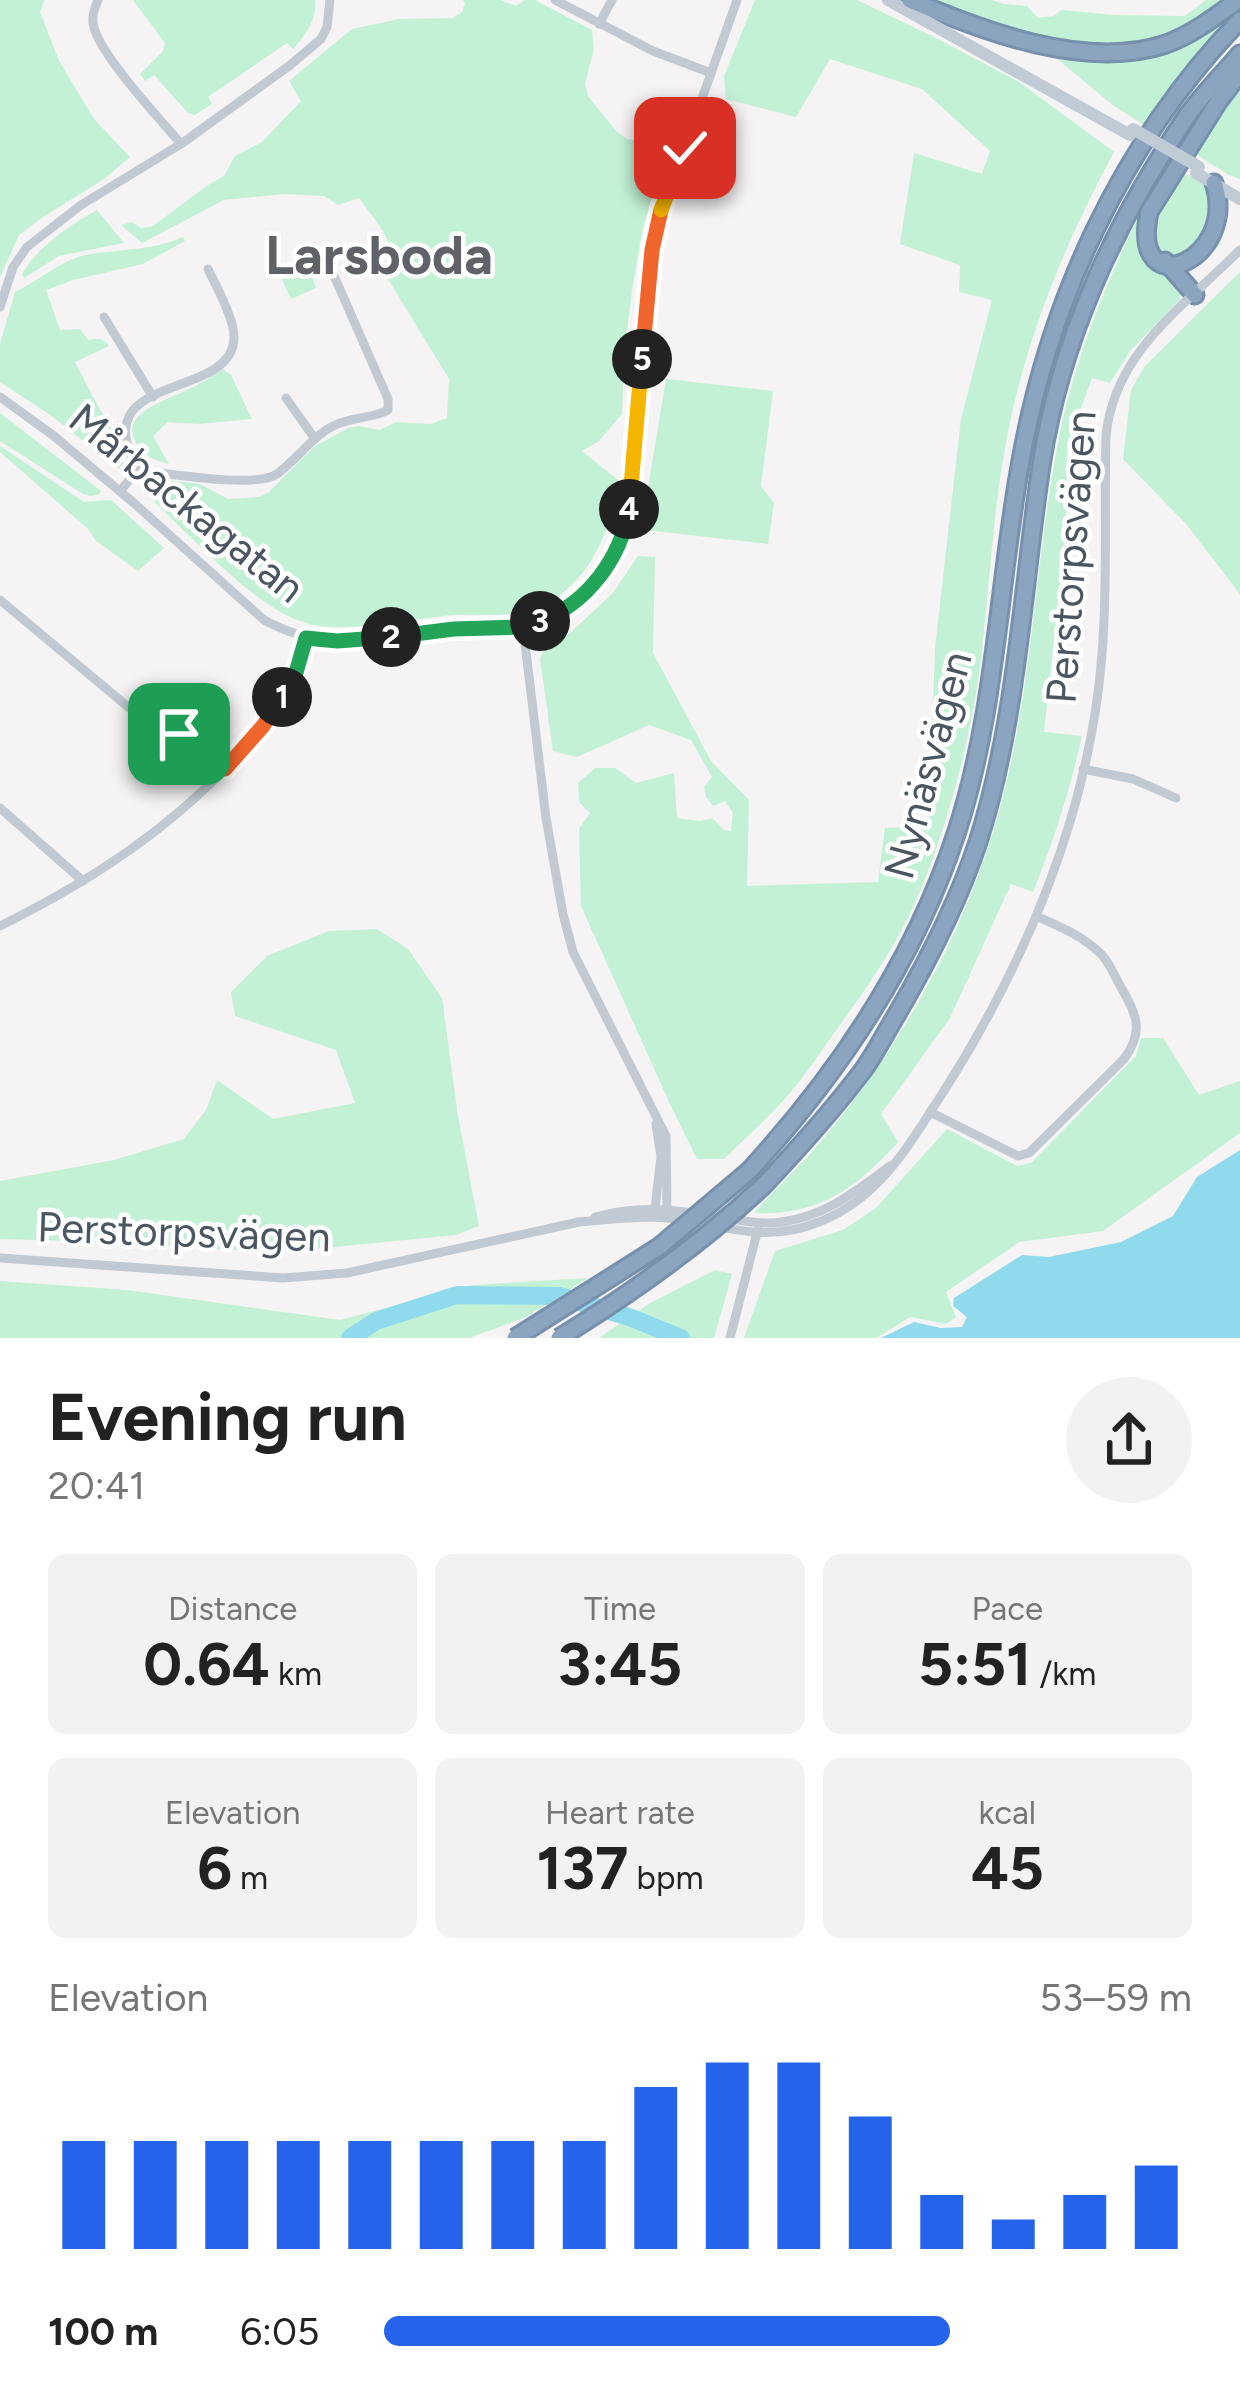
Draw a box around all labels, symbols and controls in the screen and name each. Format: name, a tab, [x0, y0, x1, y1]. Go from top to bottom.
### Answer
pin	[634, 97, 736, 199]
icon: check	[652, 115, 718, 181]
district label: Larsboda	[265, 223, 493, 288]
pin: 5	[612, 329, 672, 389]
text: 5	[632, 339, 652, 378]
street label: Mårbackagatan	[59, 393, 315, 613]
street label: Perstorpsvägen	[1035, 409, 1107, 705]
pin: 4	[599, 479, 659, 539]
text: 4	[619, 489, 639, 528]
pin: 3	[510, 591, 570, 651]
text: 3	[531, 601, 549, 640]
pin: 2	[361, 607, 421, 667]
text: 2	[381, 617, 401, 656]
street label: Nynäsvägen	[873, 646, 983, 884]
pin: 1	[252, 667, 312, 727]
text: 1	[275, 677, 289, 716]
pin	[128, 683, 230, 785]
icon: arrive	[146, 701, 212, 767]
street label: Perstorpsvägen	[36, 1201, 332, 1263]
text: Evening run	[48, 1377, 407, 1457]
button: share	[1066, 1377, 1192, 1503]
text: 20:41	[48, 1462, 145, 1509]
text: Distance	[168, 1589, 297, 1628]
text: Time	[584, 1589, 656, 1628]
text: Pace	[972, 1589, 1043, 1628]
text: 0.64	[143, 1628, 270, 1700]
text: 3:45	[558, 1628, 682, 1700]
text: 5:51	[918, 1628, 1031, 1700]
text: km	[270, 1654, 322, 1693]
text: /km	[1031, 1654, 1096, 1693]
text: Elevation	[165, 1793, 301, 1832]
text: Heart rate	[545, 1793, 695, 1832]
text: kcal	[979, 1793, 1036, 1832]
text: 6	[197, 1832, 232, 1904]
text: 137	[536, 1832, 628, 1904]
text: 45	[971, 1832, 1044, 1904]
text: m	[232, 1858, 268, 1897]
text: bpm	[628, 1858, 704, 1897]
text: Elevation	[48, 1974, 208, 2021]
text: 53–59 m	[1040, 1974, 1192, 2021]
text: 100 m	[48, 2308, 158, 2355]
text: 6:05	[240, 2308, 319, 2355]

